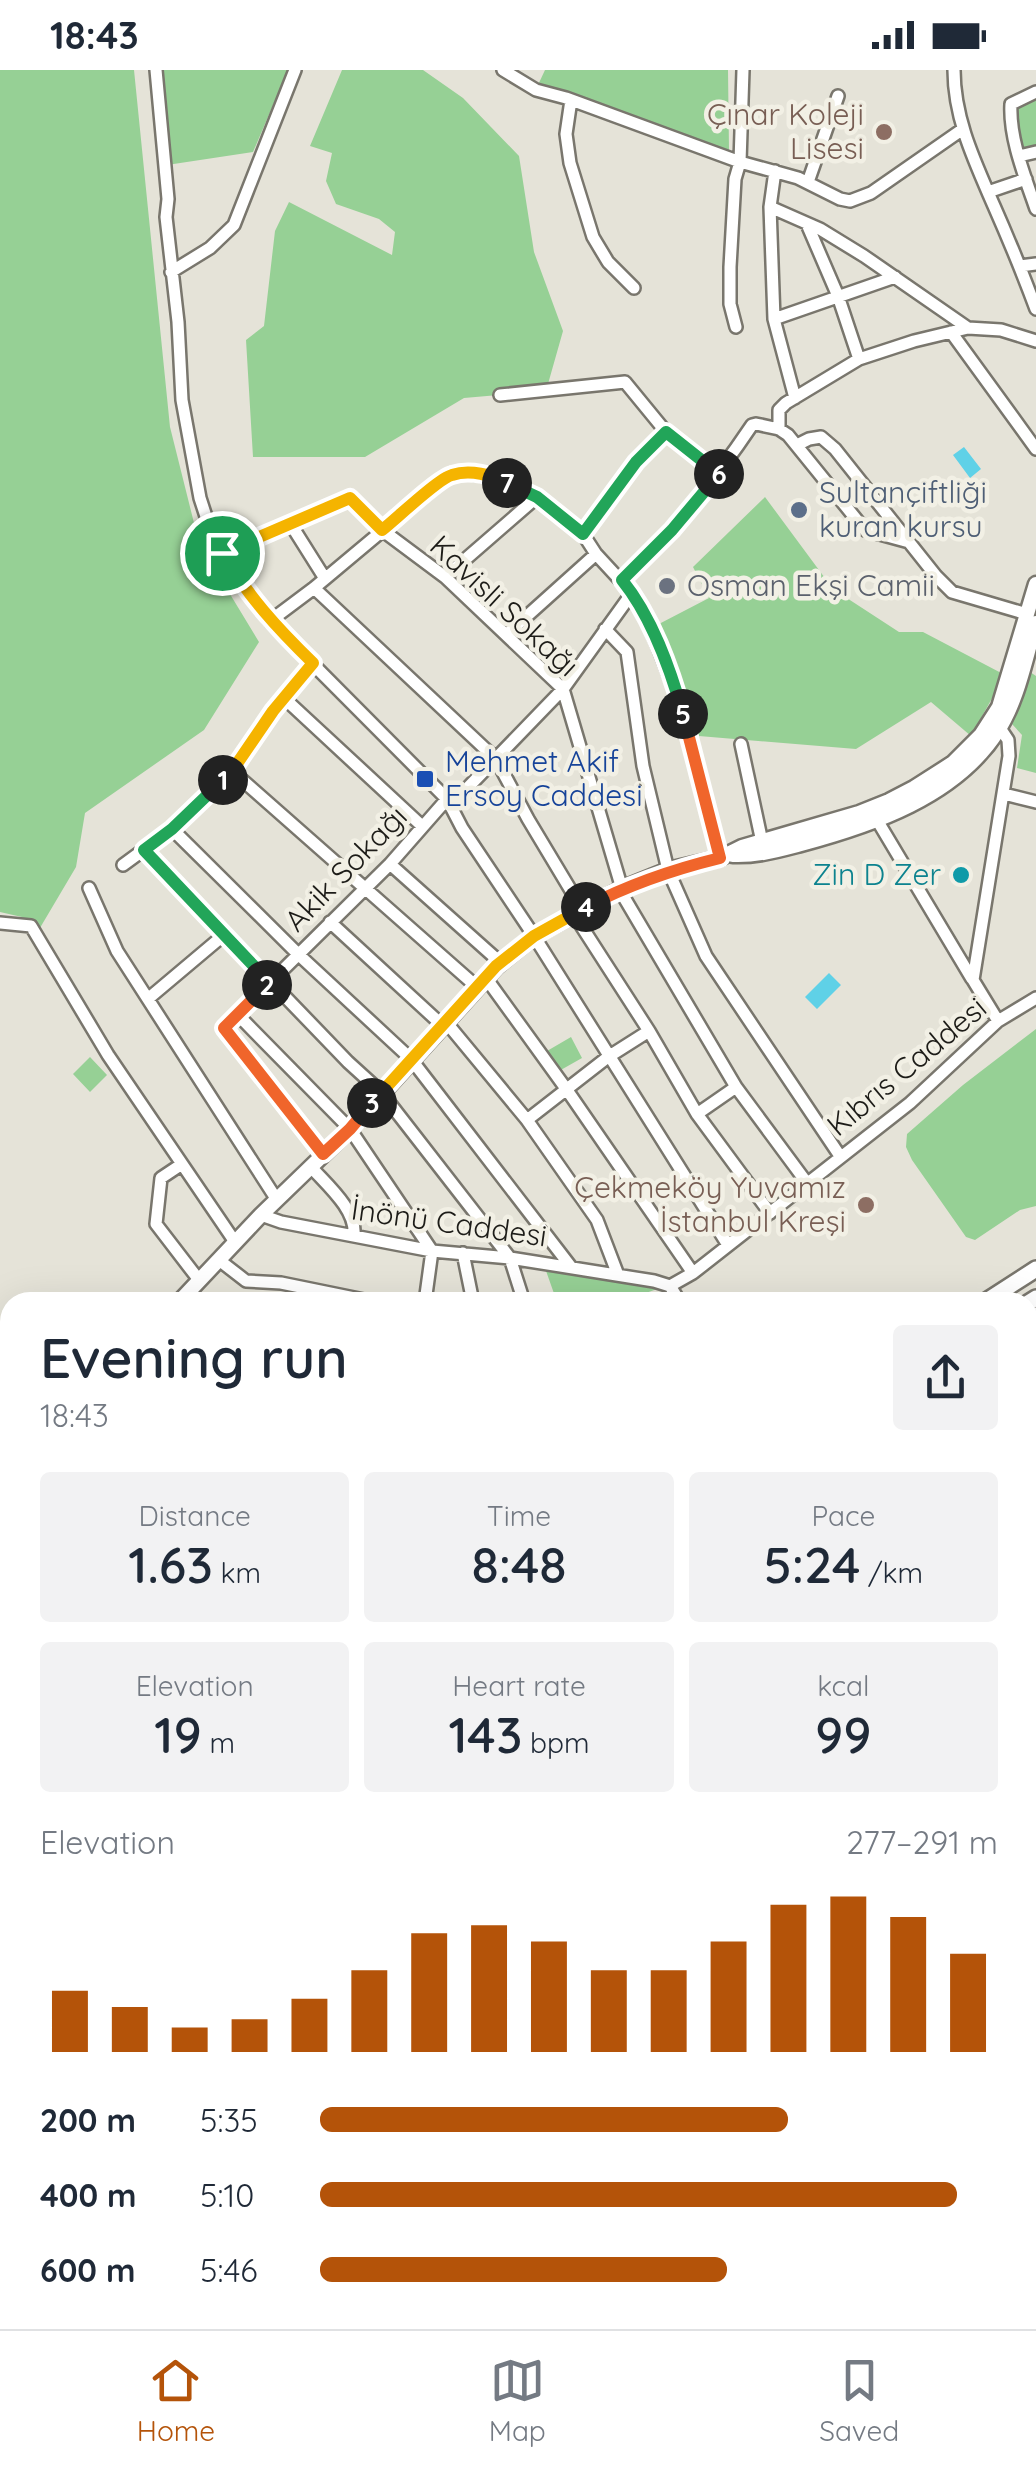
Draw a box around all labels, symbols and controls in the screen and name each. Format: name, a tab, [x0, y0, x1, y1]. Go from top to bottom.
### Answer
text: 18:43	[50, 11, 139, 59]
place label: Çınar Koleji Lisesi	[707, 95, 864, 167]
marker: Çınar Koleji Lisesi	[873, 121, 895, 143]
pin: 6	[694, 449, 744, 499]
text: 6	[711, 456, 727, 491]
pin: 7	[482, 458, 532, 508]
text: 7	[499, 465, 515, 500]
place label: Sultançiftliği kuran kursu	[819, 473, 987, 545]
marker: Sultançiftliği kuran kursu	[788, 499, 810, 521]
pin	[180, 511, 265, 596]
icon: arrive	[195, 526, 250, 581]
street label: Kavisli Sokağı	[422, 527, 587, 684]
place label: Osman Ekşi Camii	[687, 566, 935, 604]
marker: Osman Ekşi Camii	[656, 575, 678, 597]
pin: 5	[658, 689, 708, 739]
text: 5	[675, 696, 691, 731]
place label: Mehmet Akif Ersoy Caddesi	[445, 742, 643, 814]
pin: 1	[198, 755, 248, 805]
text: 1	[218, 762, 228, 797]
marker: Mehmet Akif Ersoy Caddesi	[414, 768, 436, 790]
street label: Akik Sokağı	[276, 797, 415, 939]
place label: Zin D Zer	[812, 855, 941, 893]
marker: Zin D Zer	[950, 864, 972, 886]
pin: 4	[561, 882, 611, 932]
text: 4	[578, 889, 594, 924]
pin: 2	[242, 960, 292, 1010]
text: 2	[259, 967, 275, 1002]
street label: Kıbrıs Caddesi	[819, 988, 994, 1144]
pin: 3	[347, 1078, 397, 1128]
text: 3	[364, 1085, 380, 1120]
place label: Çekmeköy Yuvamız İstanbul Kreşi	[574, 1168, 846, 1240]
street label: İnönü Caddesi	[349, 1189, 549, 1255]
marker: Çekmeköy Yuvamız İstanbul Kreşi	[855, 1194, 877, 1216]
text: Evening run	[40, 1323, 348, 1392]
button: share	[893, 1325, 998, 1430]
text: 18:43	[40, 1395, 109, 1435]
text: Distance	[139, 1498, 251, 1533]
text: Time	[487, 1498, 551, 1533]
text: Pace	[811, 1498, 875, 1533]
text: 1.63	[128, 1533, 213, 1596]
text: 8:48	[471, 1533, 567, 1596]
text: 5:24	[764, 1533, 860, 1596]
text: km	[213, 1555, 261, 1590]
text: /km	[860, 1555, 923, 1590]
text: Elevation	[136, 1668, 254, 1703]
text: Heart rate	[452, 1668, 586, 1703]
text: kcal	[817, 1668, 869, 1703]
text: 19	[154, 1703, 202, 1766]
text: 143	[448, 1703, 522, 1766]
text: 99	[815, 1703, 872, 1766]
text: m	[202, 1725, 235, 1760]
text: bpm	[522, 1725, 590, 1760]
text: Elevation	[40, 1822, 175, 1862]
text: 277–291 m	[846, 1822, 998, 1862]
text: 200 m	[40, 2100, 136, 2140]
text: 5:35	[200, 2100, 258, 2140]
text: 400 m	[40, 2175, 137, 2215]
text: 5:10	[200, 2175, 254, 2215]
text: 600 m	[40, 2250, 135, 2290]
text: 5:46	[200, 2250, 258, 2290]
tab: Home	[137, 2353, 215, 2448]
tab: Map	[489, 2353, 546, 2448]
tab: Saved	[819, 2353, 899, 2448]

